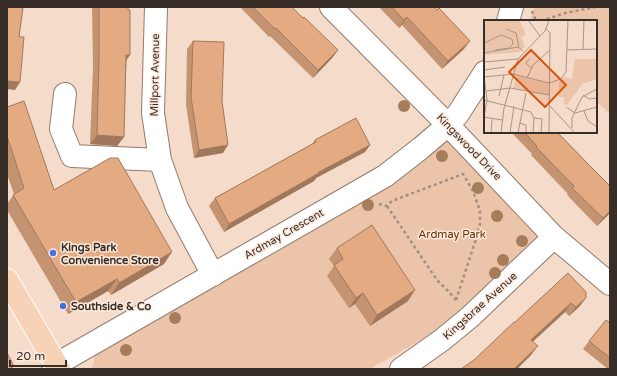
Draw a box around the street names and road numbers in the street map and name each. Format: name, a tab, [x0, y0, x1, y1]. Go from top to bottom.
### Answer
street label: Millport Avenue	[148, 33, 162, 117]
street label: Kingswood Drive	[434, 111, 504, 183]
street label: Ardmay Crescent	[242, 206, 326, 262]
street label: Kingsbrae Avenue	[440, 269, 520, 343]

